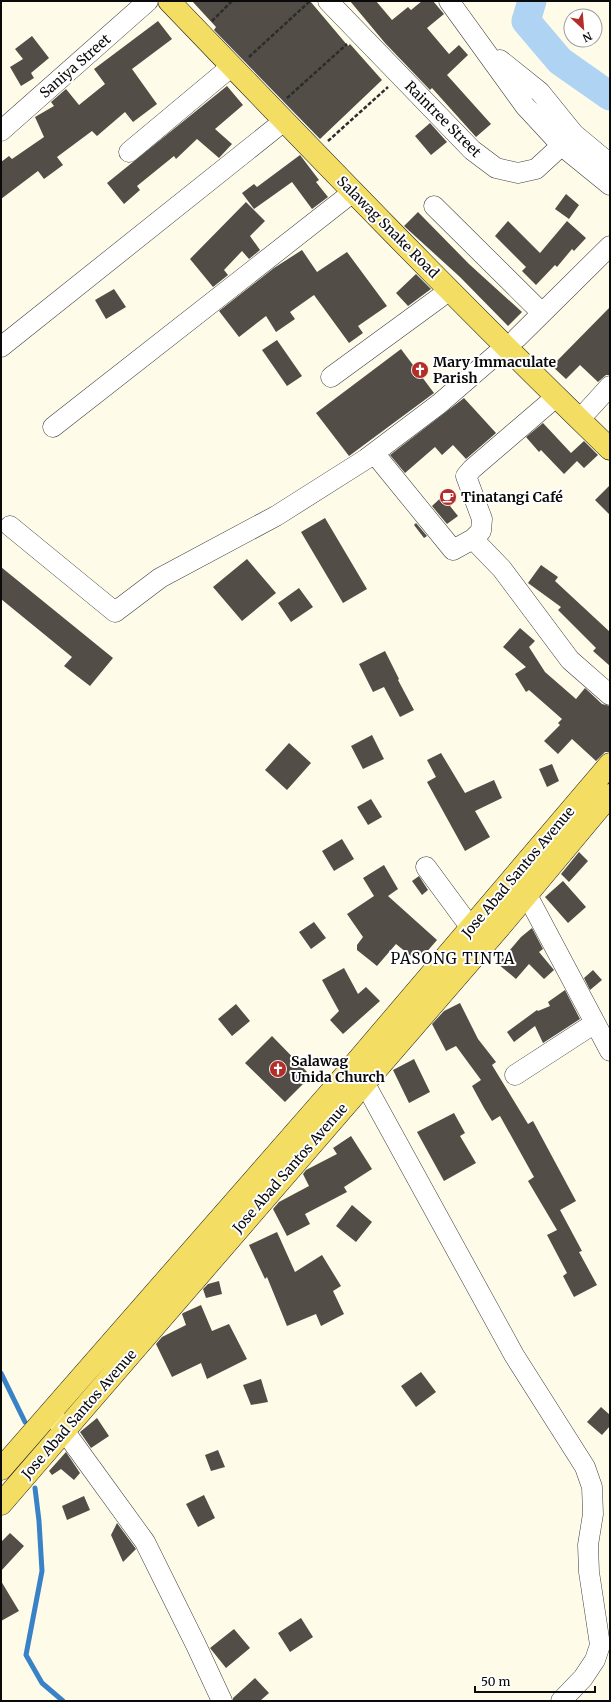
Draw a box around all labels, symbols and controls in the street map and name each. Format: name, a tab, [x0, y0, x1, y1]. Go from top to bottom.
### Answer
north arrow	[563, 8, 603, 48]
text: N	[580, 29, 594, 45]
street label: Saniya Street	[36, 30, 115, 102]
street label: Raintree Street	[401, 77, 485, 161]
street label: Salawag Snake Road	[333, 172, 443, 282]
place label: Mary Immaculate Parish	[433, 353, 556, 387]
church icon: Mary Immaculate Parish	[410, 360, 430, 380]
cafe icon: Tinatangi Café	[438, 487, 458, 507]
place label: Tinatangi Café	[461, 488, 563, 506]
street label: Jose Abad Santos Avenue	[457, 803, 578, 942]
district label: PASONG TINTA	[391, 949, 515, 968]
place label: Salawag Unida Church	[291, 1052, 386, 1086]
church icon: Salawag Unida Church	[268, 1059, 288, 1079]
street label: Jose Abad Santos Avenue	[228, 1099, 351, 1237]
street label: Jose Abad Santos Avenue	[17, 1345, 140, 1483]
scale bar	[475, 1668, 595, 1694]
text: 50 m	[481, 1674, 510, 1689]

